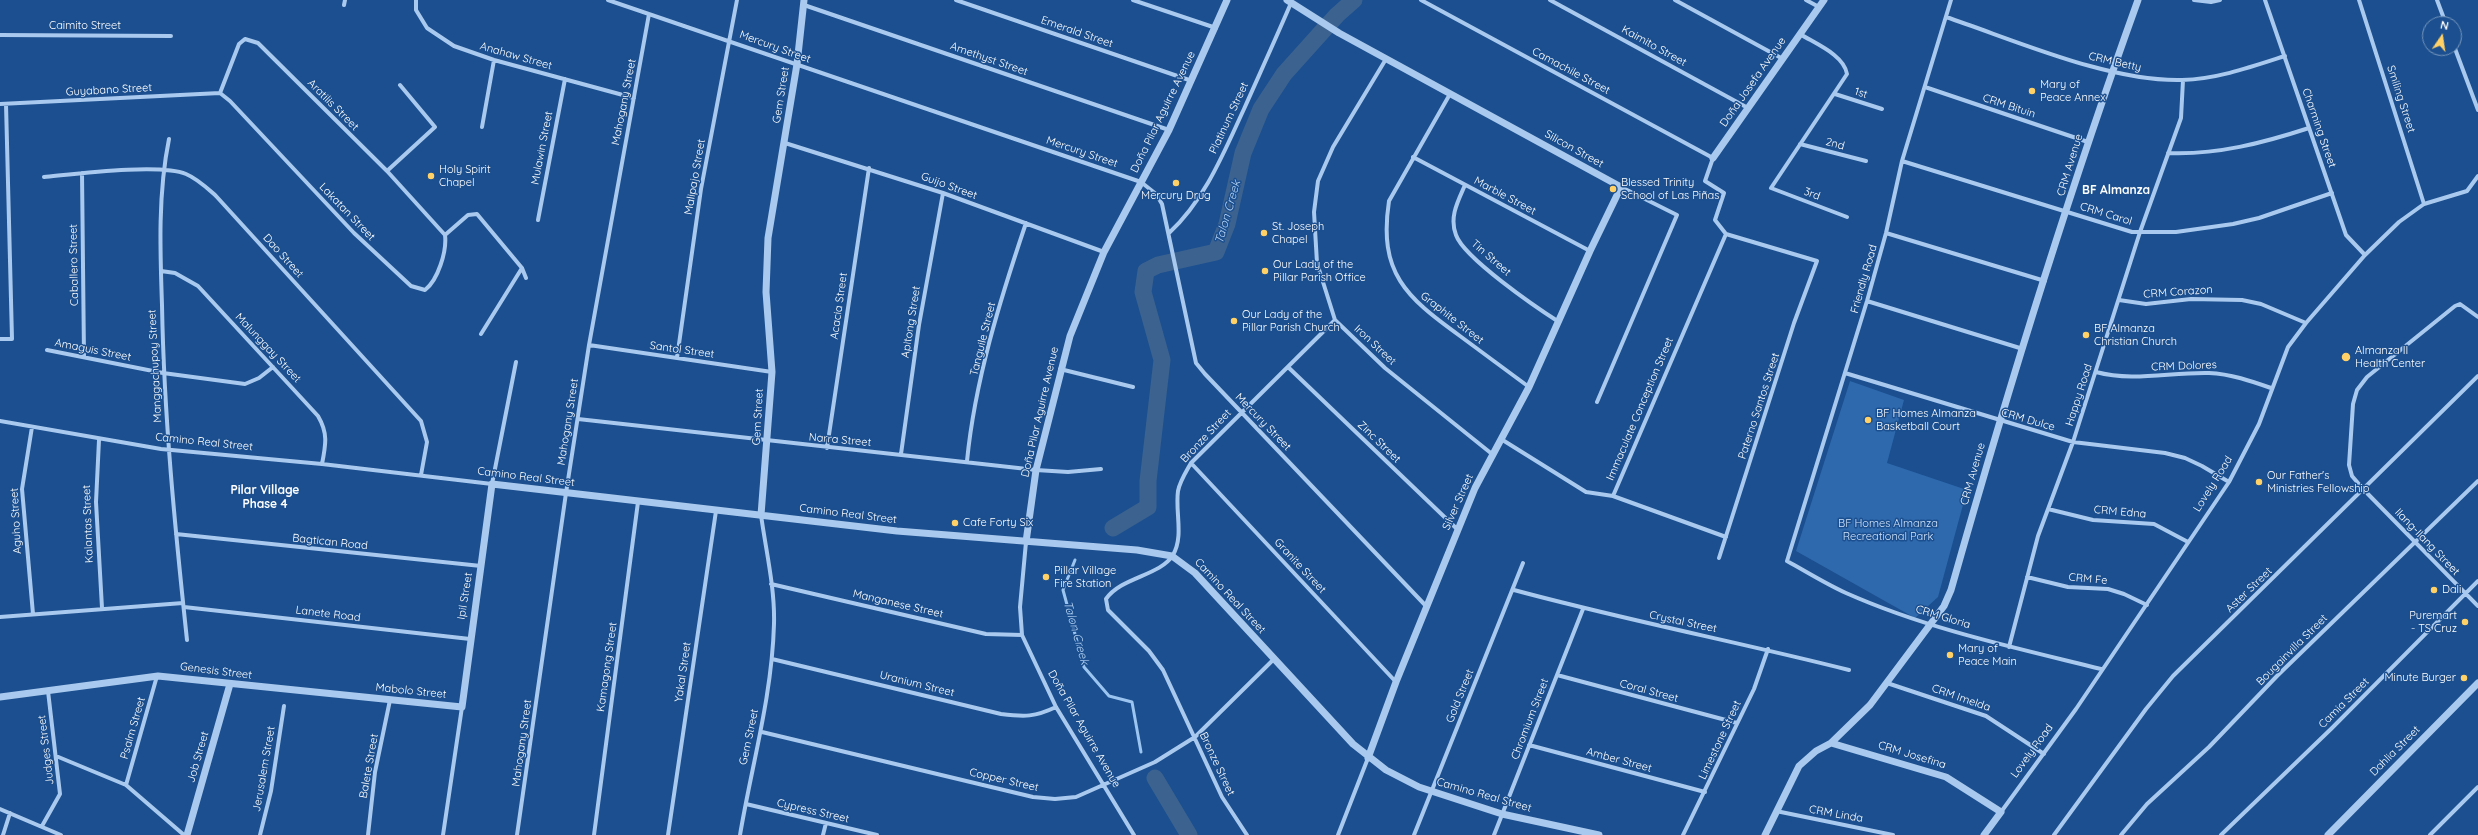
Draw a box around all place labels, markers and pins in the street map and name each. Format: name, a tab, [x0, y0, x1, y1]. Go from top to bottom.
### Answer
place label: Mary of Peace Annex	[2040, 78, 2106, 104]
marker: Mary of Peace Annex	[2027, 86, 2037, 96]
place label: Holy Spirit Chapel	[439, 163, 491, 189]
marker: Holy Spirit Chapel	[426, 171, 436, 181]
place label: Blessed Trinity School of Las Piñas	[1621, 176, 1719, 202]
marker: Mercury Drug	[1171, 178, 1181, 188]
marker: Blessed Trinity School of Las Piñas	[1608, 184, 1618, 194]
place label: Mercury Drug	[1141, 189, 1211, 203]
place label: St. Joseph Chapel	[1272, 220, 1324, 246]
marker: St. Joseph Chapel	[1259, 228, 1269, 238]
place label: Our Lady of the Pillar Parish Office	[1273, 258, 1366, 284]
marker: Our Lady of the Pillar Parish Office	[1260, 266, 1270, 276]
place label: Our Lady of the Pillar Parish Church	[1242, 308, 1340, 334]
marker: Our Lady of the Pillar Parish Church	[1229, 316, 1239, 326]
place label: BF Almanza Christian Church	[2094, 322, 2177, 348]
marker: BF Almanza Christian Church	[2081, 330, 2091, 340]
place label: Almanza II Health Center	[2355, 344, 2425, 370]
marker: Almanza II Health Center	[2340, 351, 2352, 363]
place label: BF Homes Almanza Basketball Court	[1876, 407, 1976, 433]
marker: BF Homes Almanza Basketball Court	[1863, 415, 1873, 425]
place label: Our Father's Ministries Fellowship	[2267, 469, 2370, 495]
marker: Our Father's Ministries Fellowship	[2254, 477, 2264, 487]
place label: Cafe Forty Six	[963, 516, 1033, 530]
marker: Cafe Forty Six	[950, 518, 960, 528]
place label: Pillar Village Fire Station	[1054, 564, 1116, 590]
marker: Pillar Village Fire Station	[1041, 572, 1051, 582]
place label: Dali	[2442, 583, 2461, 597]
marker: Dali	[2429, 585, 2439, 595]
place label: Puremart - TS Cruz	[2409, 609, 2457, 635]
marker: Puremart - TS Cruz	[2460, 617, 2470, 627]
place label: Mary of Peace Main	[1958, 642, 2017, 668]
marker: Mary of Peace Main	[1945, 650, 1955, 660]
place label: Minute Burger	[2384, 671, 2456, 685]
marker: Minute Burger	[2459, 673, 2469, 683]

